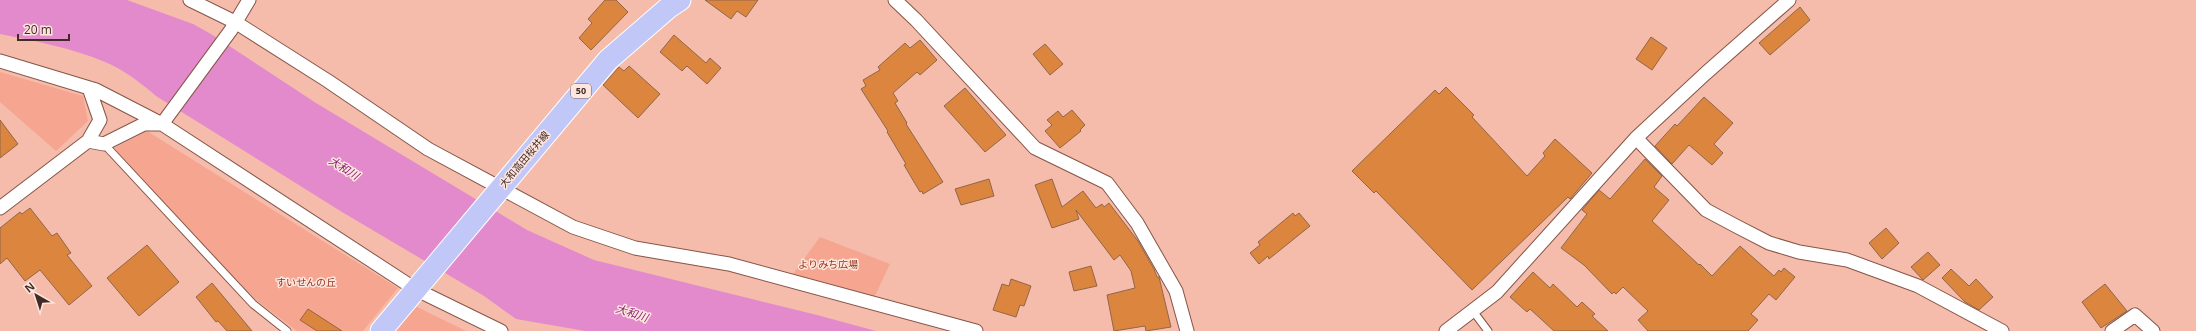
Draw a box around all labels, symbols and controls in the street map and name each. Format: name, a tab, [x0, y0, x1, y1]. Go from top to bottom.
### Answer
scale bar	[18, 16, 69, 42]
text: 20 m	[24, 21, 52, 38]
road number: 50	[571, 84, 591, 98]
street label: 大和高田桜井線	[496, 128, 552, 190]
water label: 大和川	[326, 152, 363, 183]
park label: よりみち広場	[798, 257, 858, 271]
north arrow	[16, 275, 56, 315]
park label: すいせんの丘	[276, 275, 336, 289]
text: N	[21, 278, 38, 295]
water label: 大和川	[614, 300, 651, 325]

